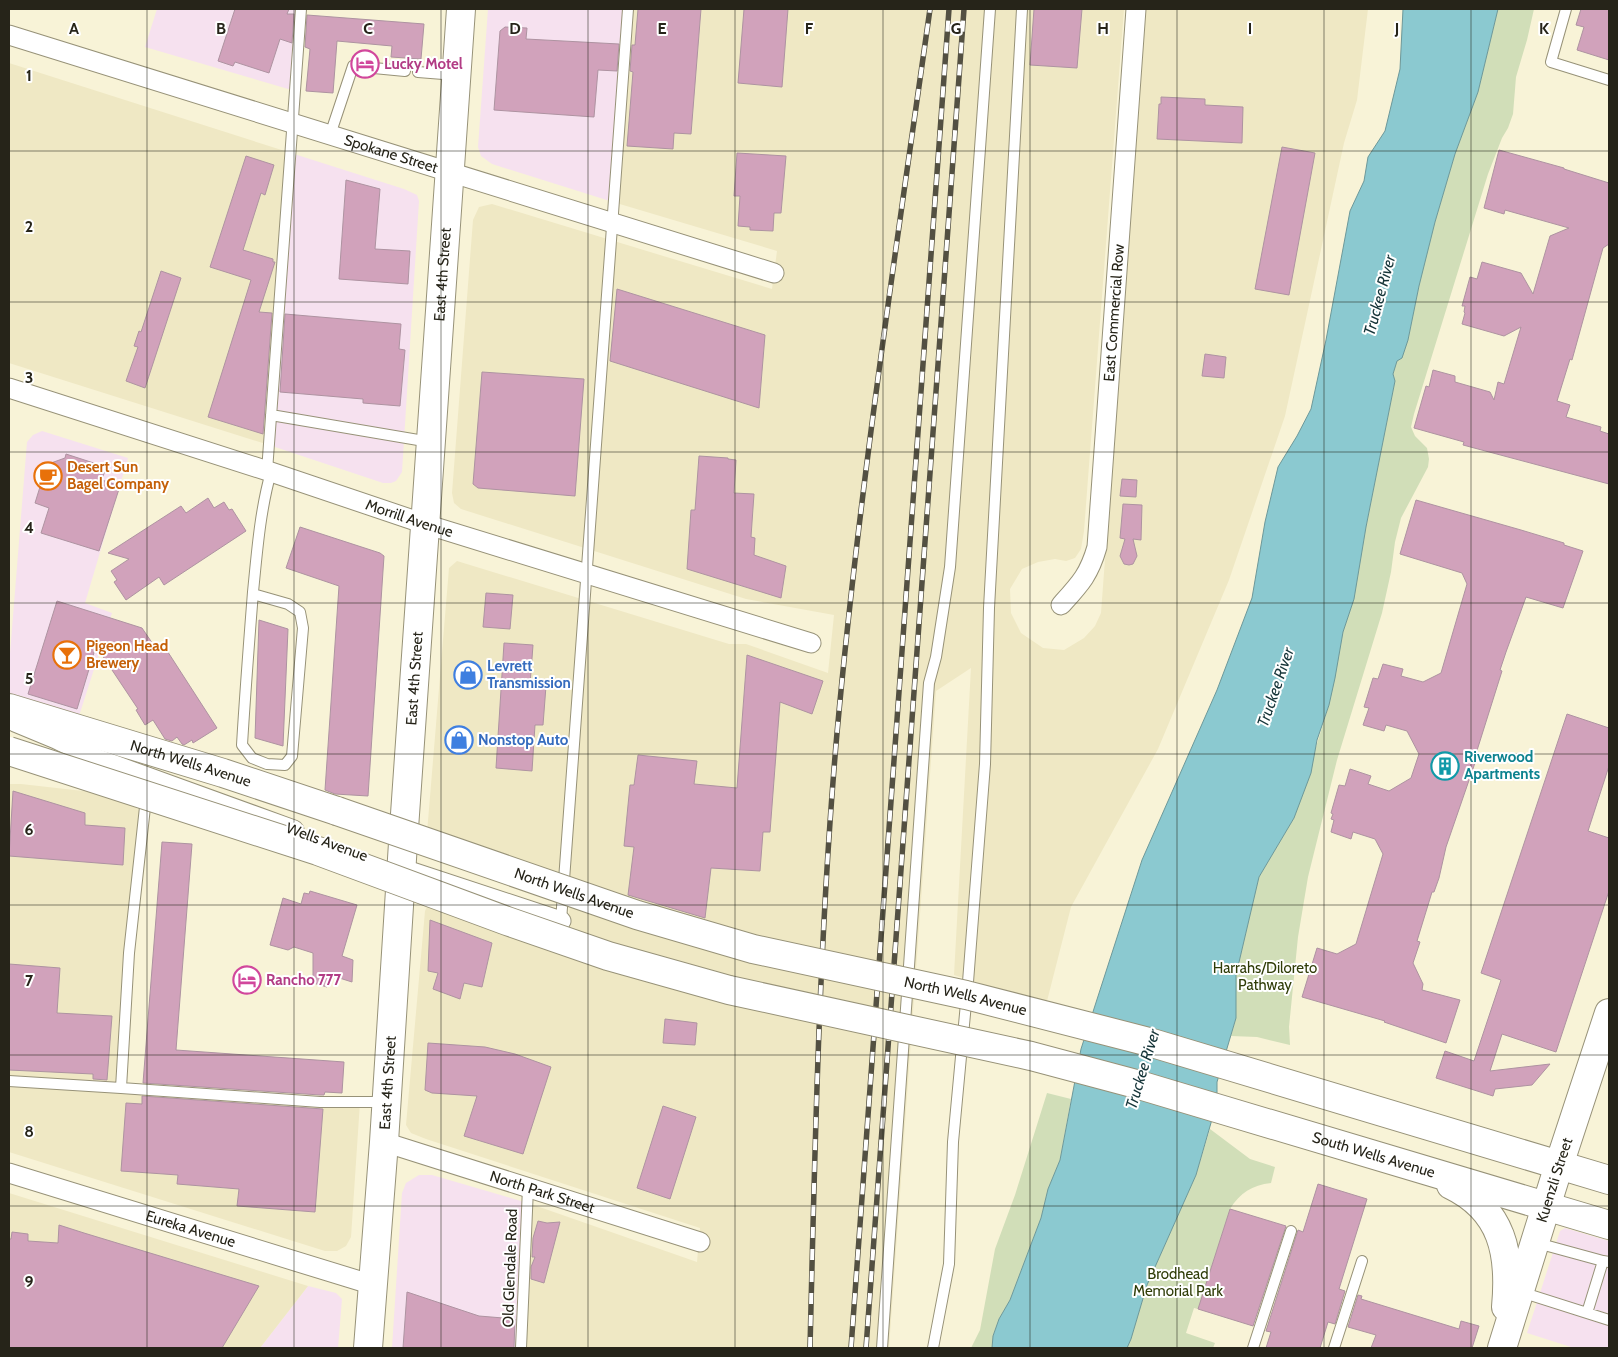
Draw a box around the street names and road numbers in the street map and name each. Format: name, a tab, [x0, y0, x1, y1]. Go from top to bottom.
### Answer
street label: Spokane Street	[342, 131, 440, 177]
street label: East 4th Street	[430, 227, 455, 322]
street label: East Commercial Row	[1100, 243, 1128, 382]
street label: Morrill Avenue	[363, 496, 455, 541]
street label: East 4th Street	[402, 631, 427, 726]
street label: North Wells Avenue	[128, 736, 254, 791]
street label: Wells Avenue	[284, 819, 371, 865]
street label: North Wells Avenue	[512, 864, 637, 922]
street label: North Wells Avenue	[902, 973, 1029, 1019]
street label: East 4th Street	[376, 1035, 400, 1130]
street label: South Wells Avenue	[1310, 1128, 1437, 1182]
street label: Kuenzli Street	[1533, 1135, 1576, 1225]
street label: North Park Street	[488, 1167, 597, 1217]
street label: Eureka Avenue	[144, 1207, 238, 1251]
street label: Old Glendale Road	[499, 1208, 521, 1328]

